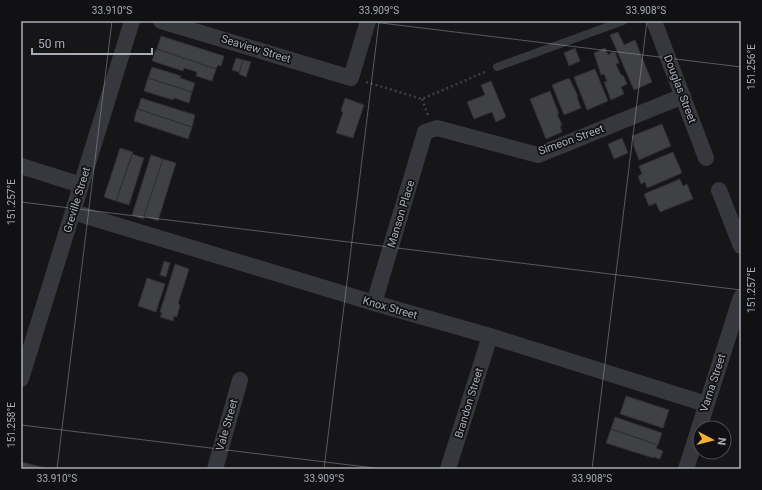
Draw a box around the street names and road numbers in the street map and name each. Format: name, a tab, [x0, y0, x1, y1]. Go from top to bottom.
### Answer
street label: Seaview Street	[220, 32, 293, 66]
street label: Douglas Street	[661, 53, 699, 125]
street label: Simeon Street	[536, 122, 606, 158]
street label: Greville Street	[61, 165, 93, 234]
street label: Manson Place	[385, 179, 417, 249]
street label: Knox Street	[361, 294, 419, 322]
street label: Varna Street	[698, 352, 729, 414]
street label: Brandon Street	[452, 366, 486, 440]
street label: Vale Street	[213, 397, 241, 452]

